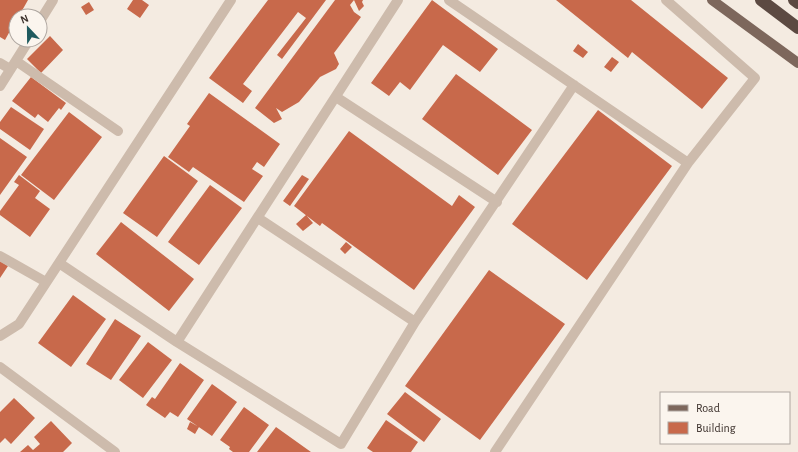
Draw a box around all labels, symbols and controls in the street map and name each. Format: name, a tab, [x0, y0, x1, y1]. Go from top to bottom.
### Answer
north arrow	[8, 8, 48, 48]
text: N	[19, 13, 30, 26]
legend	[660, 392, 790, 444]
text: Road	[696, 402, 720, 414]
text: Building	[696, 422, 736, 434]

